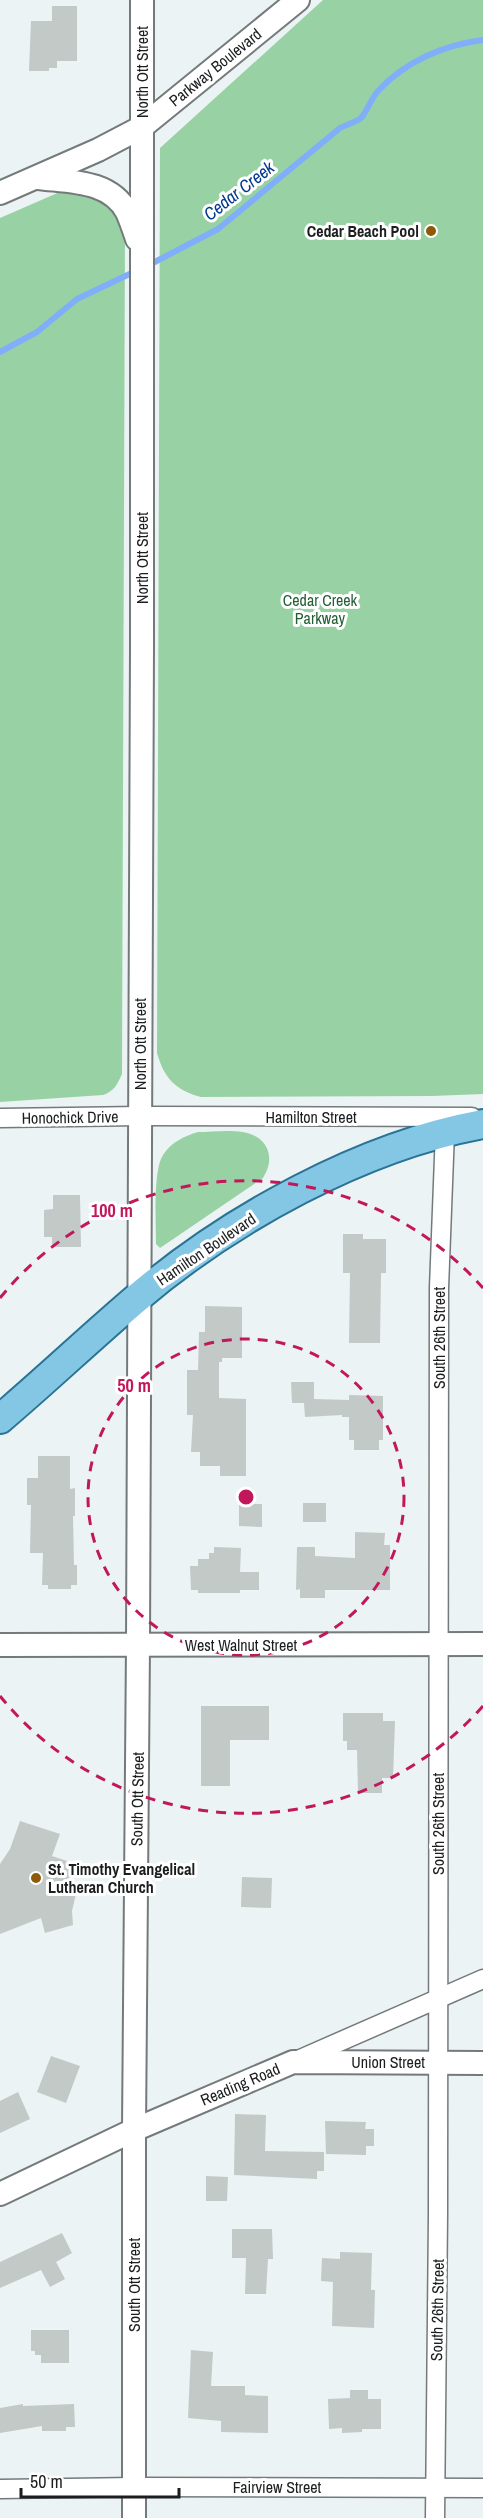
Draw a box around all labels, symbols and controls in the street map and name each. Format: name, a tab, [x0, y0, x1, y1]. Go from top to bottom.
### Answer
street label: Parkway Boulevard	[164, 23, 266, 111]
street label: North Ott Street	[131, 26, 153, 118]
water label: Cedar Creek	[198, 155, 280, 226]
place label: Cedar Beach Pool	[307, 220, 419, 242]
marker: Cedar Beach Pool	[424, 224, 438, 238]
street label: North Ott Street	[131, 512, 153, 604]
park label: Cedar Creek Parkway	[283, 589, 358, 629]
street label: North Ott Street	[129, 998, 151, 1090]
street label: Honochick Drive	[21, 1105, 119, 1129]
street label: Hamilton Street	[265, 1106, 357, 1128]
text: 100 m	[91, 1198, 133, 1223]
street label: Hamilton Boulevard	[152, 1208, 260, 1290]
street label: South 26th Street	[428, 1287, 450, 1389]
text: 50 m	[117, 1373, 151, 1398]
centre of rings	[236, 1487, 256, 1507]
street label: West Walnut Street	[185, 1634, 298, 1656]
street label: South Ott Street	[125, 1751, 149, 1846]
street label: South 26th Street	[427, 1773, 449, 1875]
place label: St. Timothy Evangelical Lutheran Church	[48, 1858, 195, 1898]
marker: St. Timothy Evangelical Lutheran Church	[29, 1871, 43, 1885]
street label: Union Street	[351, 2051, 425, 2073]
street label: Reading Road	[197, 2057, 283, 2111]
street label: South Ott Street	[123, 2238, 145, 2332]
street label: South 26th Street	[425, 2258, 449, 2361]
scale bar	[21, 2461, 178, 2499]
text: 50 m	[30, 2469, 63, 2494]
street label: Fairview Street	[233, 2476, 322, 2498]

